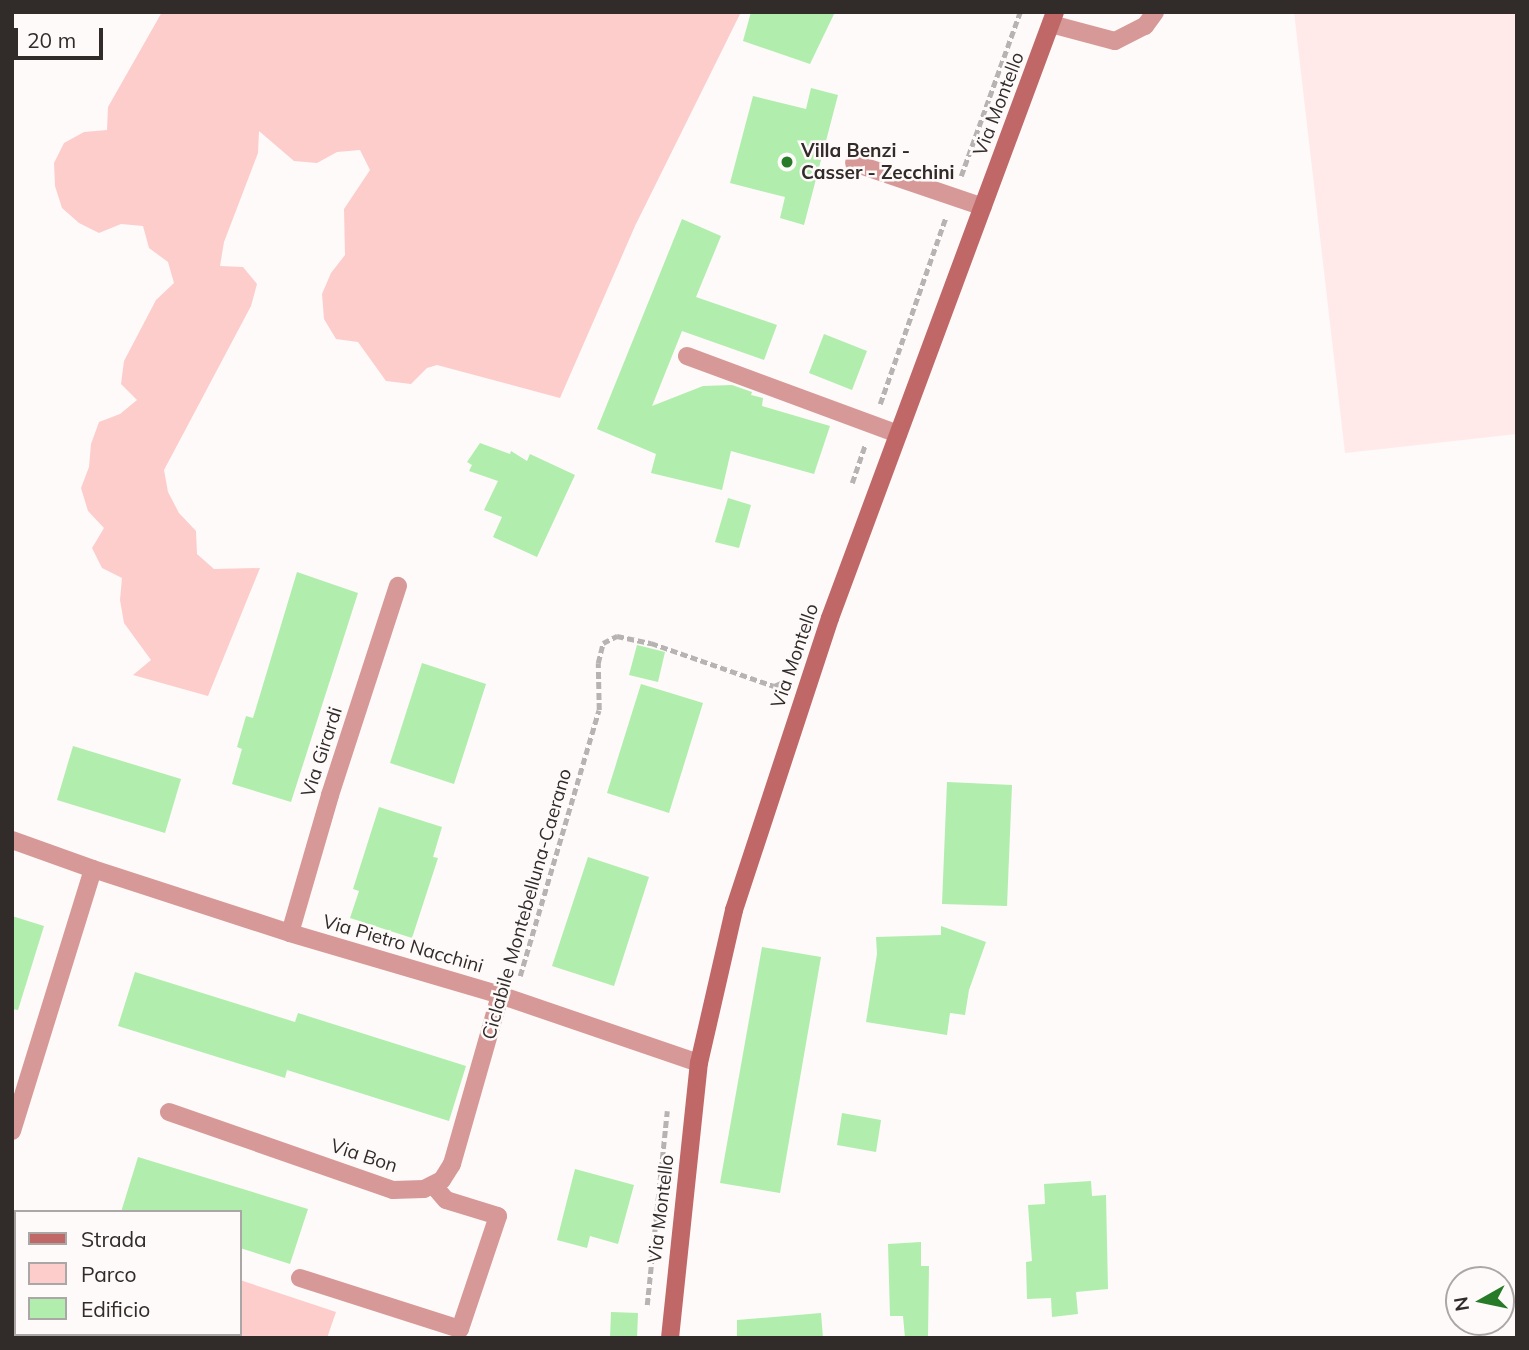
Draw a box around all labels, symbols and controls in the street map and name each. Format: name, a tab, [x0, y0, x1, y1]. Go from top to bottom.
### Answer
scale bar	[18, 14, 107, 58]
text: 20 m	[27, 27, 76, 53]
street label: Via Montello	[969, 49, 1029, 159]
place label: Villa Benzi - Casser - Zecchini	[801, 140, 955, 184]
marker: Villa Benzi - Casser - Zecchini	[779, 154, 795, 170]
street label: Via Montello	[766, 601, 824, 711]
street label: Via Girardi	[297, 704, 347, 800]
street label: Ciclabile Montebelluna-Caerano	[477, 766, 577, 1042]
street label: Via Pietro Nacchini	[320, 910, 486, 978]
street label: Via Bon	[328, 1134, 400, 1178]
street label: Via Montello	[643, 1153, 679, 1265]
legend	[14, 1210, 242, 1336]
text: Strada	[81, 1226, 147, 1252]
text: Parco	[81, 1261, 136, 1287]
north arrow	[1445, 1266, 1515, 1336]
text: N	[1448, 1295, 1474, 1313]
text: Edificio	[81, 1296, 150, 1322]

